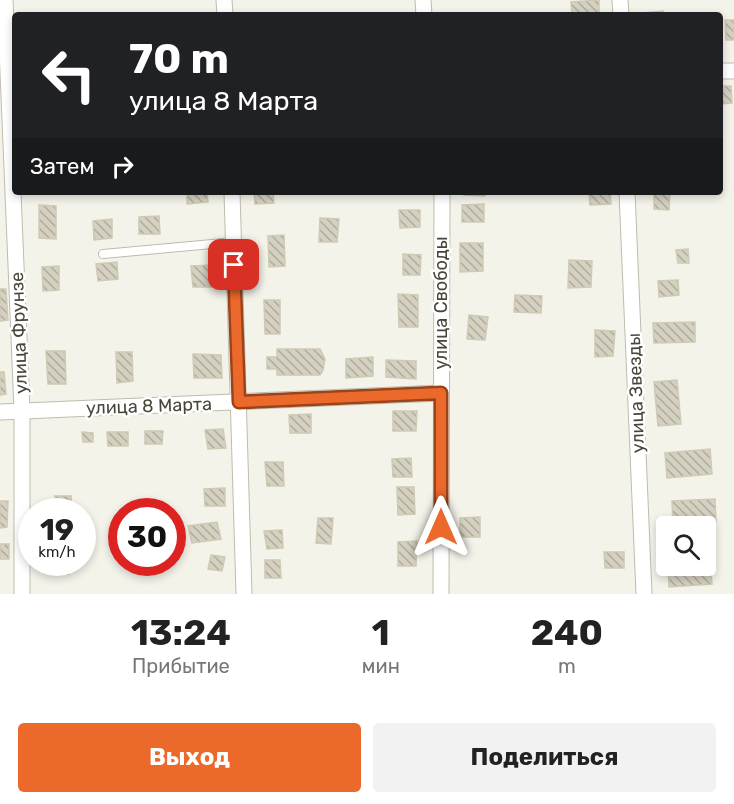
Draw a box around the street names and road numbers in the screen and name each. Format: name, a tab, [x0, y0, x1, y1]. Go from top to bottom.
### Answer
street label: улица Свободы	[430, 237, 452, 369]
street label: улица Фрунзе	[6, 272, 32, 394]
street label: улица Звезды	[623, 333, 649, 453]
street label: улица 8 Марта	[86, 393, 212, 419]

